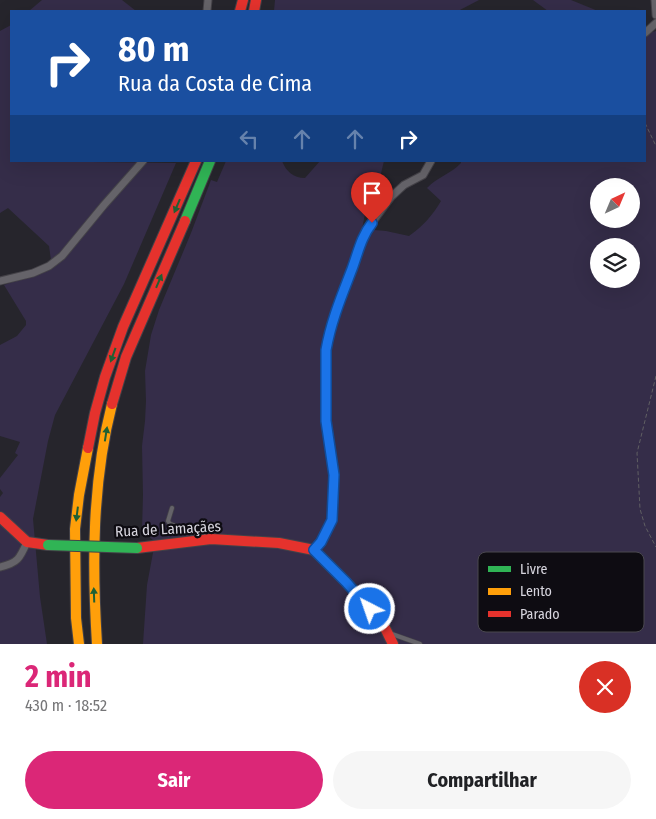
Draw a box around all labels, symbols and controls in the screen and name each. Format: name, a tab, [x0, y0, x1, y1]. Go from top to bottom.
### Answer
text: 80 m	[118, 28, 190, 70]
icon: right	[35, 30, 100, 95]
text: Rua da Costa de Cima	[118, 70, 312, 97]
icon: left	[235, 125, 263, 153]
icon: ahead	[288, 125, 316, 153]
icon: ahead	[341, 125, 369, 153]
icon: right	[394, 125, 422, 153]
pin	[351, 172, 393, 223]
north arrow	[590, 178, 640, 228]
map controls	[590, 178, 640, 288]
icon: arrive	[358, 179, 386, 207]
one-way arrow	[173, 199, 181, 213]
button: layers	[590, 238, 640, 288]
one-way arrow	[156, 274, 164, 288]
one-way arrow	[109, 348, 116, 363]
one-way arrow	[103, 425, 111, 441]
one-way arrow	[73, 506, 81, 522]
street label: Rua de Lamaçães	[115, 517, 221, 541]
legend	[478, 552, 644, 632]
text: Livre	[520, 561, 547, 578]
position arrow	[343, 582, 395, 634]
text: Lento	[520, 583, 552, 600]
one-way arrow	[90, 587, 98, 603]
text: Parado	[520, 606, 560, 623]
text: 2 min	[25, 659, 92, 695]
button: close	[579, 661, 631, 713]
text: 430 m · 18:52	[25, 696, 107, 715]
button: Sair	[25, 751, 323, 809]
button: Compartilhar	[333, 751, 631, 809]

